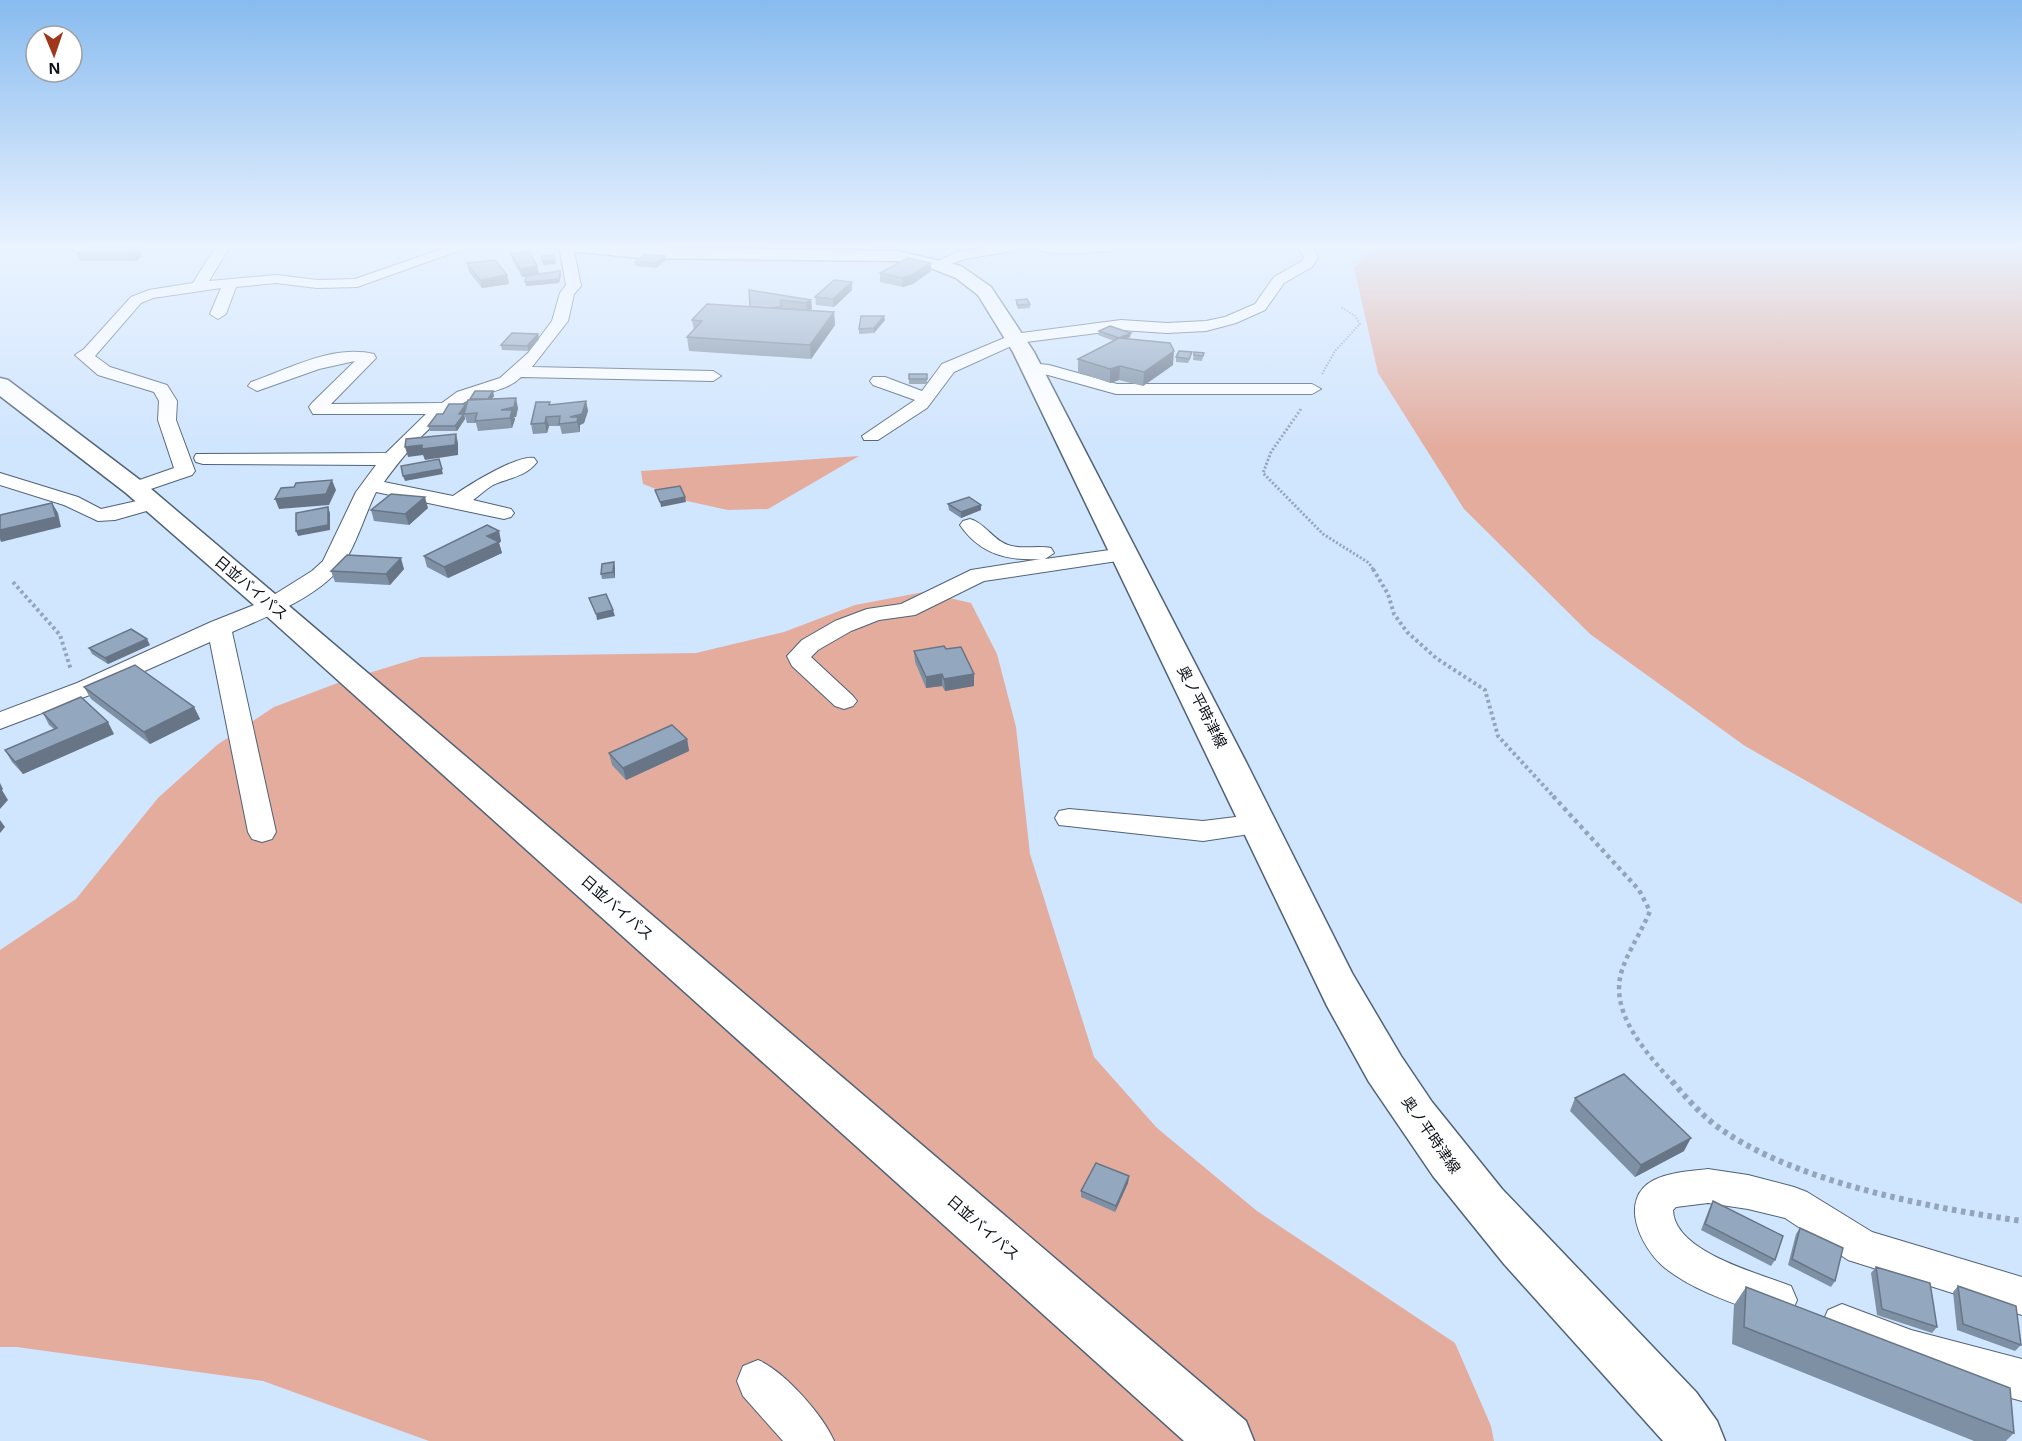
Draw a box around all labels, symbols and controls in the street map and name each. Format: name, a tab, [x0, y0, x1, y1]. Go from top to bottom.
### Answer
north arrow	[24, 24, 84, 84]
text: N	[48, 60, 61, 77]
street label: 日並バイパス	[211, 552, 291, 623]
street label: 奥ノ平時津線	[1174, 663, 1230, 751]
street label: 日並バイパス	[578, 872, 657, 943]
street label: 奥ノ平時津線	[1399, 1093, 1464, 1176]
street label: 日並バイパス	[944, 1192, 1023, 1263]

